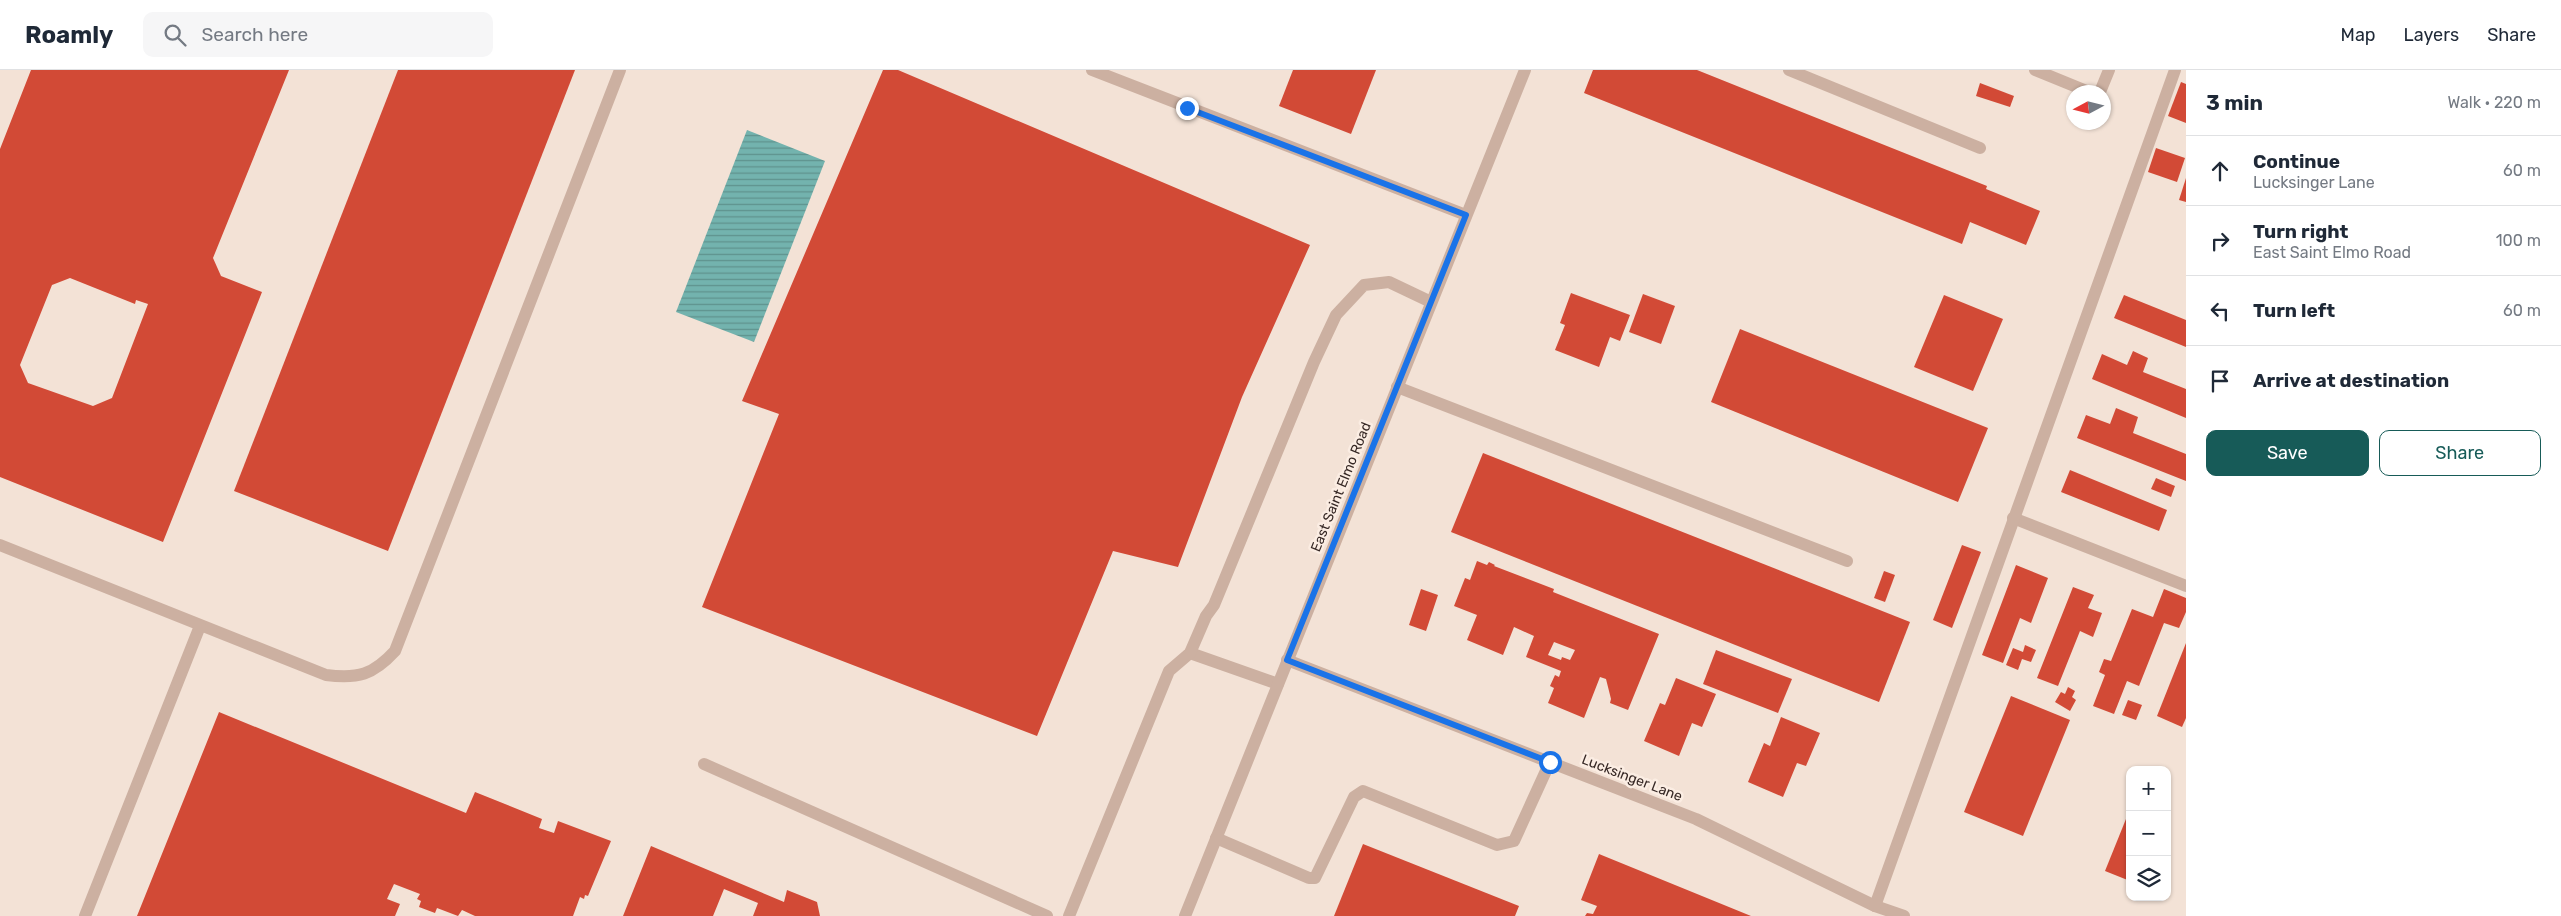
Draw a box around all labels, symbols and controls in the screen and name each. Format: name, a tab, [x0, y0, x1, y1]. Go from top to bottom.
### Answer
search box	[143, 12, 493, 57]
text: Roamly	[25, 21, 113, 49]
icon: search	[161, 21, 189, 49]
text: Search here	[201, 23, 308, 46]
text: Map	[2341, 24, 2376, 46]
text: Layers	[2404, 24, 2459, 46]
text: Share	[2487, 24, 2536, 46]
north arrow	[2066, 85, 2111, 130]
text: 3 min	[2206, 90, 2263, 115]
text: Walk · 220 m	[2448, 93, 2541, 112]
route end	[1176, 97, 1199, 120]
text: Continue	[2253, 150, 2340, 173]
icon: ahead	[2206, 157, 2234, 185]
text: 60 m	[2503, 161, 2541, 180]
text: Lucksinger Lane	[2253, 173, 2375, 192]
text: Turn right	[2253, 220, 2348, 243]
icon: right	[2206, 227, 2234, 255]
text: 100 m	[2496, 231, 2541, 250]
text: East Saint Elmo Road	[2253, 243, 2411, 262]
icon: left	[2206, 297, 2234, 325]
text: Turn left	[2253, 299, 2335, 322]
text: 60 m	[2503, 301, 2541, 320]
icon: arrive	[2206, 367, 2234, 395]
text: Arrive at destination	[2253, 369, 2449, 392]
street label: East Saint Elmo Road	[1307, 420, 1375, 554]
button: Save	[2206, 430, 2369, 476]
button: Share	[2379, 430, 2541, 476]
route start	[1539, 751, 1562, 774]
street label: Lucksinger Lane	[1579, 751, 1685, 805]
map controls	[2126, 766, 2171, 901]
button: +	[2126, 766, 2171, 811]
button: −	[2126, 811, 2171, 856]
button: layers	[2126, 856, 2171, 901]

